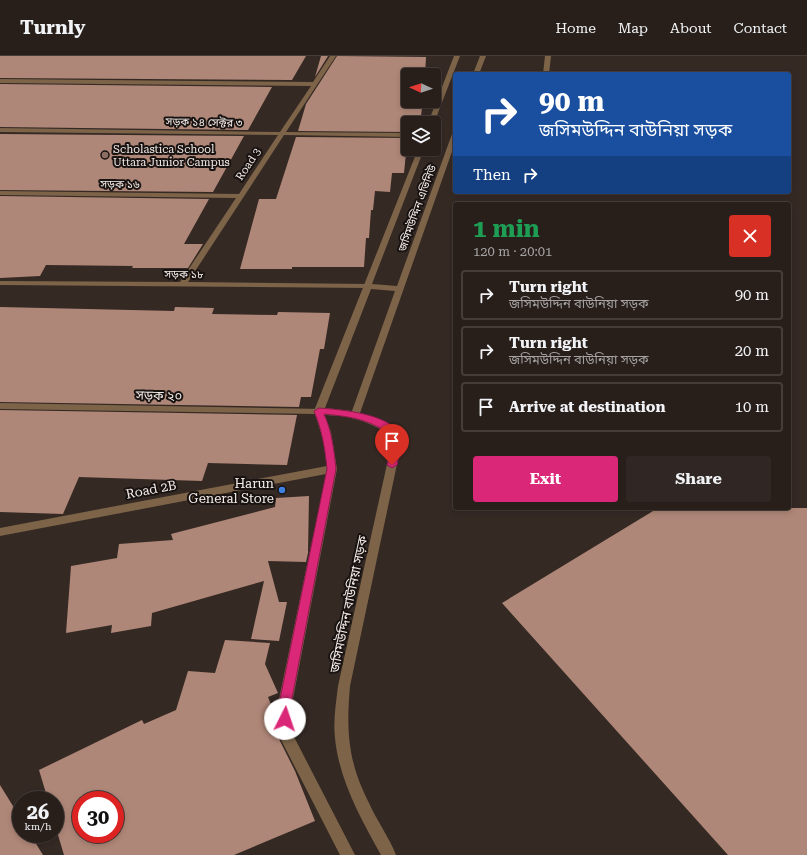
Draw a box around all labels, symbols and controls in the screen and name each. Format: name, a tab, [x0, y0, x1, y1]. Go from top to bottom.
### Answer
text: Turnly	[20, 16, 85, 39]
text: Home	[555, 20, 596, 36]
text: Map	[618, 20, 648, 36]
text: About	[670, 20, 712, 36]
text: Contact	[734, 20, 787, 36]
north arrow	[401, 68, 441, 108]
map controls	[401, 68, 441, 156]
text: 90 m	[539, 85, 604, 118]
icon: right	[473, 88, 525, 140]
street label: সড়ক ১৪ সেক্টর ৩	[164, 115, 243, 130]
button: layers	[401, 116, 441, 156]
text: জসিমউদ্দিন বাউনিয়া সড়ক	[539, 119, 732, 140]
place label: Scholastica School Uttara Junior Campus	[113, 143, 230, 169]
street label: Road 3	[233, 146, 264, 183]
marker: Scholastica School Uttara Junior Campus	[100, 150, 110, 160]
street label: জসিমউদ্দিন এভিনিউ	[395, 163, 439, 254]
icon: right	[519, 164, 541, 186]
text: Then	[473, 166, 511, 184]
street label: সড়ক ১৬	[99, 178, 140, 191]
text: 1 min	[473, 215, 540, 243]
button: close	[729, 215, 771, 257]
text: 120 m · 20:01	[473, 244, 552, 259]
street label: সড়ক ১৮	[163, 268, 204, 281]
text: Turn right	[509, 278, 588, 296]
icon: right	[475, 284, 497, 306]
text: 90 m	[735, 286, 769, 304]
text: জসিমউদ্দিন বাউনিয়া সড়ক	[509, 296, 649, 311]
text: Turn right	[509, 334, 588, 352]
icon: right	[475, 340, 497, 362]
text: 20 m	[735, 342, 769, 360]
text: জসিমউদ্দিন বাউনিয়া সড়ক	[509, 352, 649, 367]
street label: সড়ক ২০	[135, 388, 182, 403]
icon: arrive	[475, 396, 497, 418]
text: Arrive at destination	[509, 398, 665, 416]
text: 10 m	[735, 398, 769, 416]
pin	[375, 424, 409, 465]
icon: arrive	[381, 430, 403, 452]
button: Exit	[473, 456, 618, 502]
button: Share	[626, 456, 771, 502]
place label: Harun General Store	[188, 476, 275, 506]
street label: Road 2B	[125, 477, 178, 502]
marker: Harun General Store	[277, 485, 287, 495]
street label: জসিমউদ্দিন বাউনিয়া সড়ক	[326, 534, 370, 675]
position arrow	[264, 698, 306, 740]
speed limit sign: 30	[72, 791, 124, 843]
text: 26	[27, 800, 49, 824]
text: km/h	[25, 821, 51, 832]

